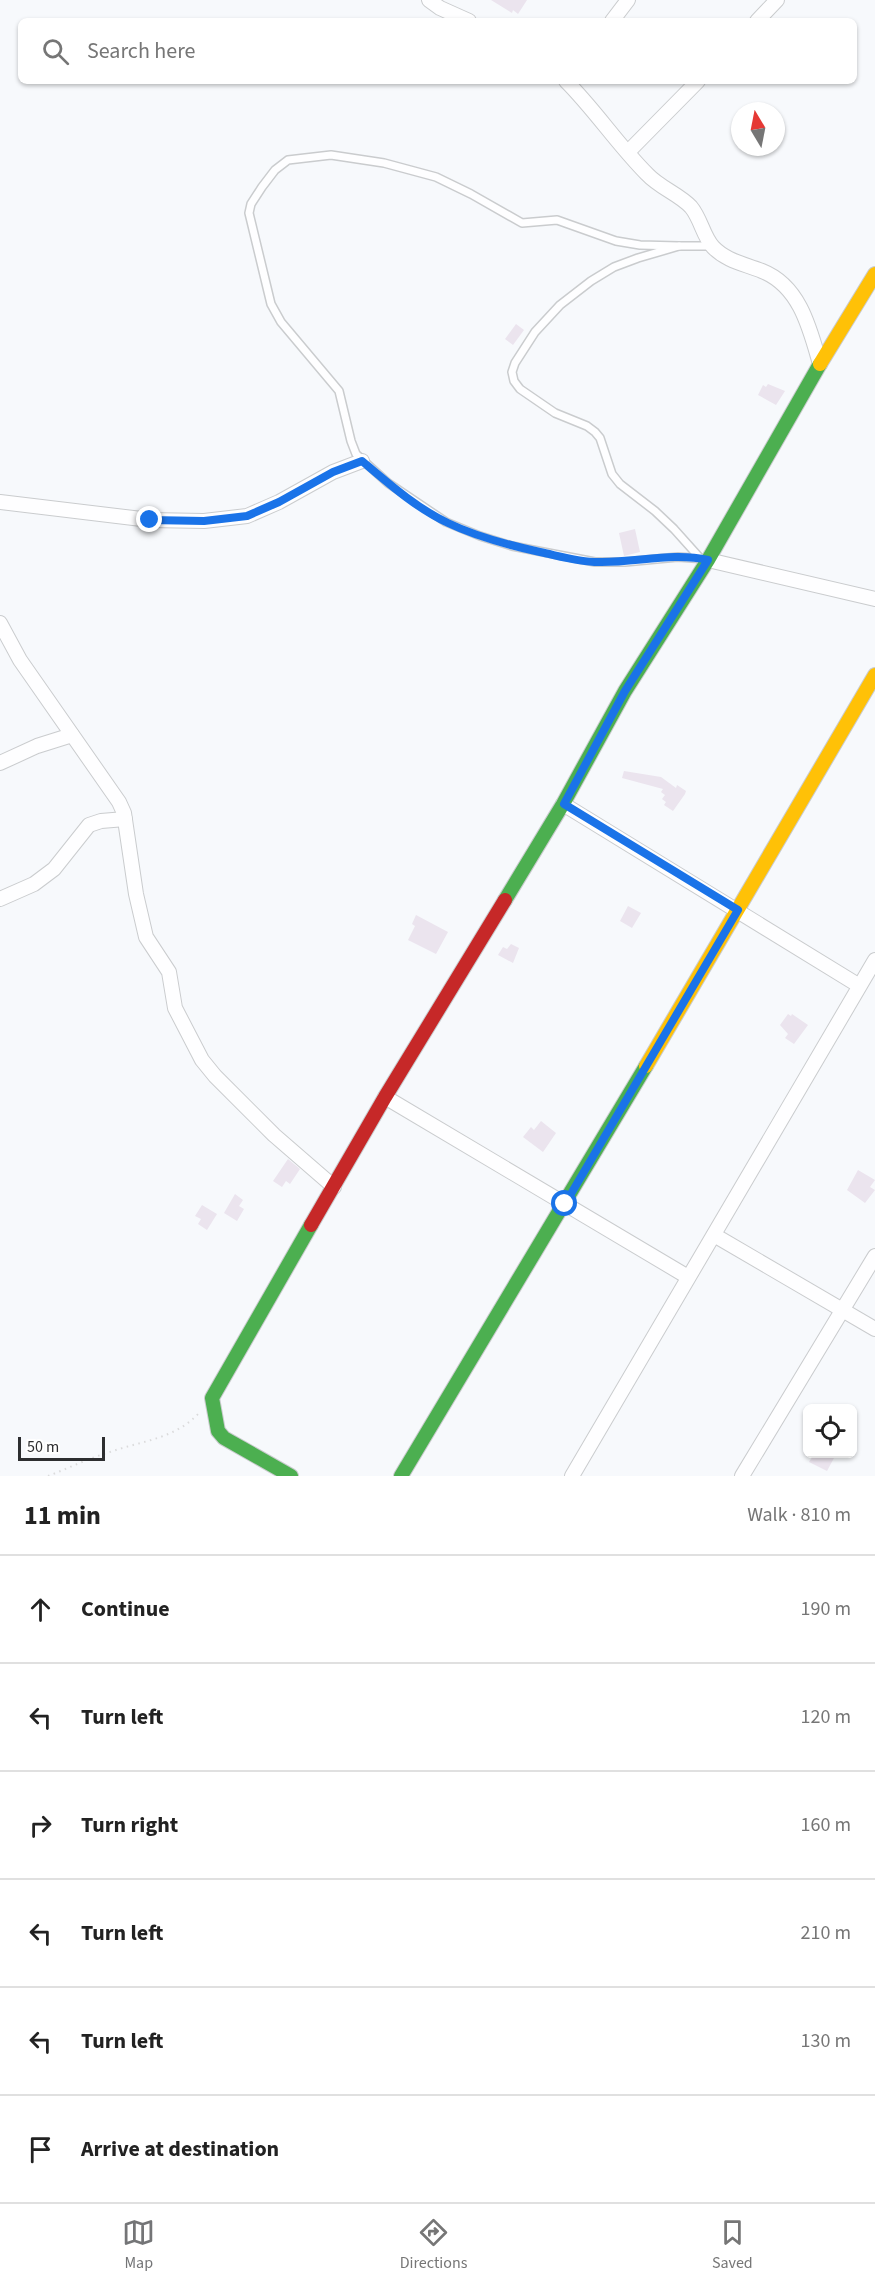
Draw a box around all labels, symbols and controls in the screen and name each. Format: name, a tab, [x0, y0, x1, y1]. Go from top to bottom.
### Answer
search box	[18, 18, 857, 84]
icon: search	[39, 35, 72, 68]
text: Search here	[87, 35, 195, 67]
north arrow	[731, 102, 785, 156]
route end	[136, 506, 162, 532]
route start	[551, 1190, 577, 1216]
map controls	[803, 1404, 857, 1458]
button: locate	[803, 1404, 857, 1458]
scale bar	[18, 1434, 105, 1462]
text: 50 m	[27, 1436, 59, 1458]
text: 11 min	[24, 1497, 101, 1534]
text: Walk · 810 m	[747, 1501, 851, 1529]
icon: ahead	[24, 1593, 57, 1626]
text: Continue	[81, 1593, 170, 1625]
text: 190 m	[801, 1595, 851, 1623]
icon: left	[24, 1701, 57, 1734]
text: Turn left	[81, 1701, 163, 1733]
text: 120 m	[801, 1703, 851, 1731]
icon: right	[24, 1809, 57, 1842]
text: Turn right	[81, 1809, 178, 1841]
text: 160 m	[801, 1811, 851, 1839]
icon: left	[24, 1917, 57, 1950]
text: Turn left	[81, 1917, 163, 1949]
text: 210 m	[801, 1919, 851, 1947]
icon: left	[24, 2025, 57, 2058]
text: Turn left	[81, 2025, 163, 2057]
text: 130 m	[801, 2027, 851, 2055]
icon: arrive	[24, 2133, 57, 2166]
text: Arrive at destination	[81, 2133, 279, 2165]
tab: Map	[122, 2216, 155, 2274]
tab: Directions	[400, 2216, 467, 2274]
tab: Saved	[712, 2216, 753, 2274]

